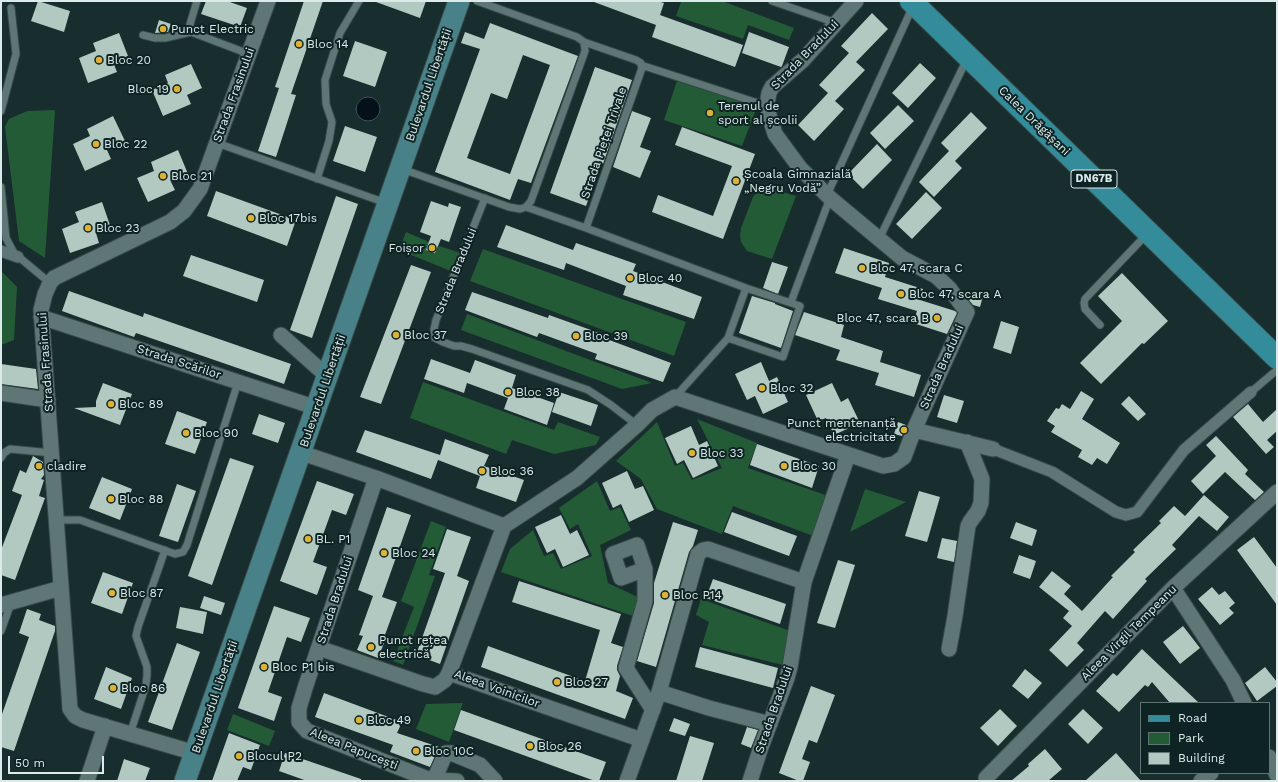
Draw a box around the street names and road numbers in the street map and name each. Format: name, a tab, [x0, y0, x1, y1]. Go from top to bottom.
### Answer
street label: Strada Bradului	[768, 17, 842, 93]
street label: Bulevardul Libertății	[403, 27, 455, 143]
street label: Strada Frasinului	[210, 46, 258, 144]
street label: Calea Drăgășani	[995, 83, 1073, 159]
street label: Strada Pieței Trivale	[578, 85, 630, 201]
road number: DN67B	[1071, 170, 1117, 188]
street label: Strada Bradului	[432, 226, 480, 316]
street label: Strada Frasinului	[35, 312, 57, 412]
street label: Strada Bradului	[917, 322, 967, 412]
street label: Bulevardul Libertății	[297, 333, 349, 449]
street label: Strada Scărilor	[135, 342, 223, 382]
street label: Strada Bradului	[314, 554, 356, 646]
street label: Aleea Virgil Tempeanu	[1078, 582, 1180, 684]
street label: Bulevardul Libertății	[189, 639, 241, 755]
street label: Strada Bradului	[752, 665, 796, 755]
street label: Aleea Voinicilor	[452, 667, 542, 711]
street label: Aleea Papucești	[308, 725, 400, 773]

